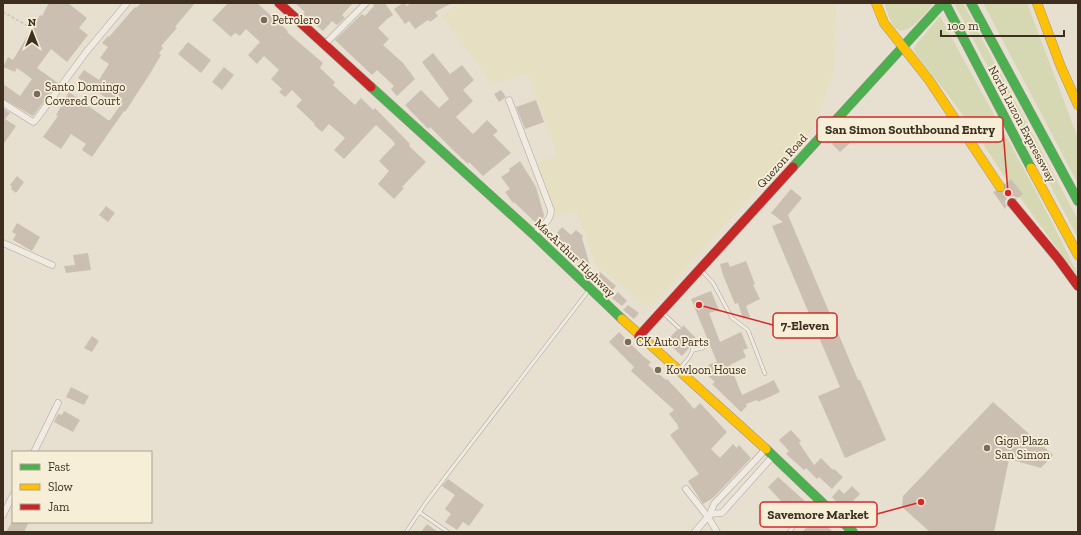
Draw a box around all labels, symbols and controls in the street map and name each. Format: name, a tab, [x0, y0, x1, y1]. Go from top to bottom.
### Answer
north arrow	[12, 12, 52, 52]
scale bar	[941, 12, 1064, 38]
place label: Petrolero	[272, 13, 320, 27]
marker: Petrolero	[259, 15, 269, 25]
text: N	[28, 16, 37, 29]
text: 100 m	[947, 19, 979, 33]
street label: North Luzon Expressway	[985, 63, 1059, 185]
place label: Santo Domingo Covered Court	[45, 80, 125, 108]
marker: Santo Domingo Covered Court	[32, 89, 42, 99]
callout: San Simon Southbound Entry	[817, 117, 1003, 142]
text: San Simon Southbound Entry	[825, 122, 995, 137]
street label: Quezon Road	[754, 131, 810, 191]
street label: MacArthur Highway	[532, 216, 619, 301]
callout: 7-Eleven	[773, 313, 837, 338]
text: 7-Eleven	[781, 318, 829, 333]
place label: CK Auto Parts	[636, 335, 709, 349]
marker: CK Auto Parts	[623, 337, 633, 347]
place label: Kowloon House	[666, 363, 747, 377]
marker: Kowloon House	[653, 365, 663, 375]
place label: Giga Plaza San Simon	[995, 434, 1050, 462]
marker: Giga Plaza San Simon	[982, 443, 992, 453]
legend	[12, 451, 152, 523]
text: Fast	[48, 460, 71, 474]
text: Slow	[48, 480, 74, 494]
text: Jam	[48, 500, 70, 514]
callout: Savemore Market	[760, 502, 877, 527]
text: Savemore Market	[767, 507, 870, 522]

